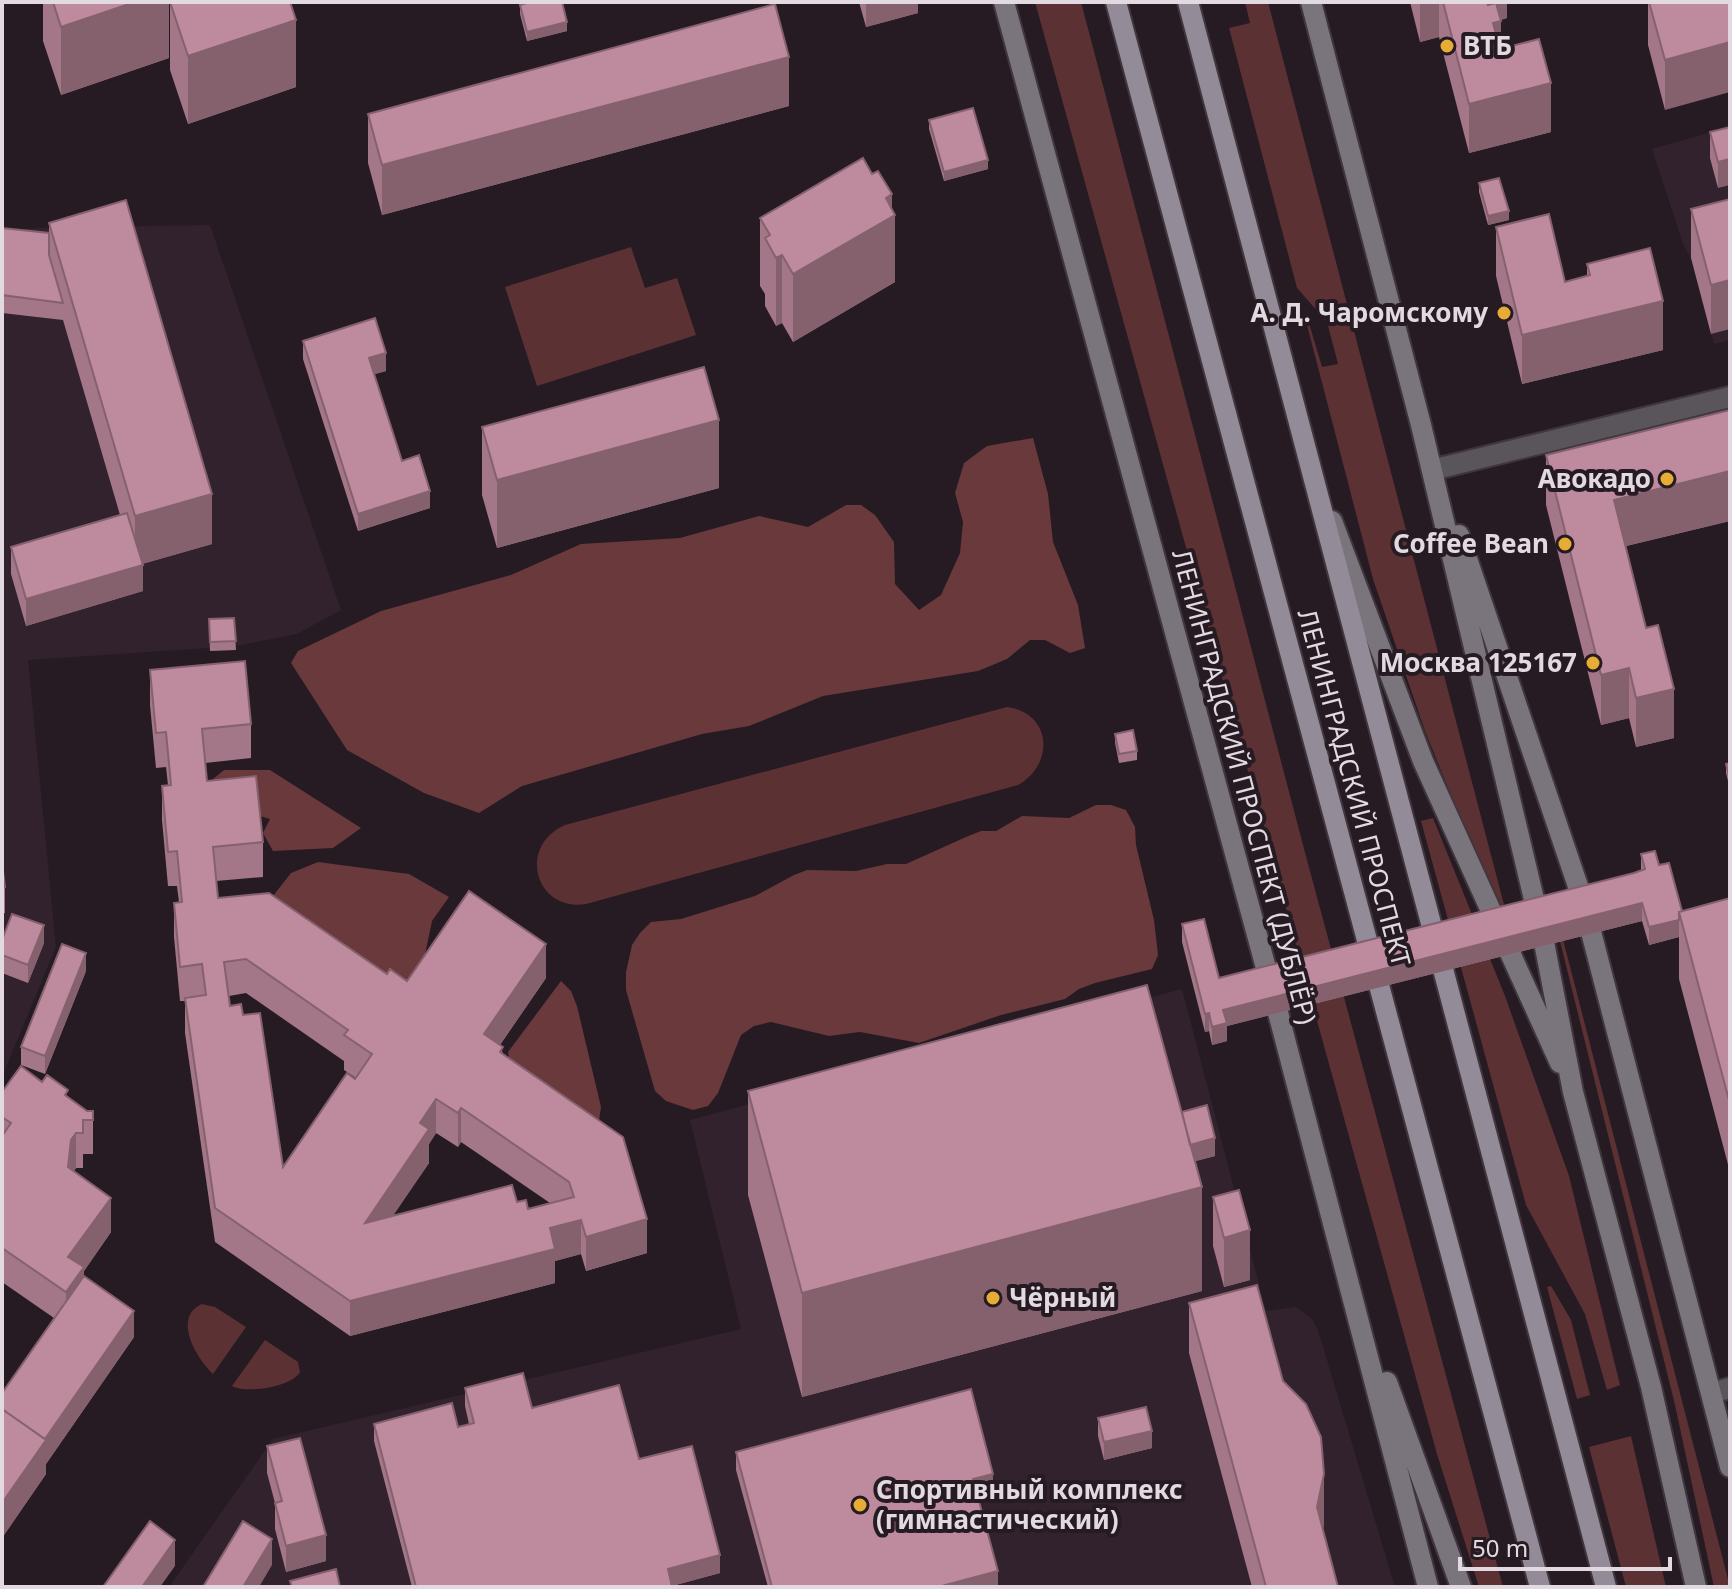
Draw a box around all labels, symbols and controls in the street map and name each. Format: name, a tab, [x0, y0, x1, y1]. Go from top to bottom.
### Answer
place label: ВТБ	[1463, 27, 1512, 63]
marker: ВТБ	[1438, 37, 1456, 55]
place label: А. Д. Чаромскому	[1250, 294, 1488, 330]
marker: А. Д. Чаромскому	[1495, 304, 1513, 322]
place label: Авокадо	[1538, 460, 1651, 496]
marker: Авокадо	[1658, 470, 1676, 488]
place label: Coffee Bean	[1393, 525, 1549, 561]
marker: Coffee Bean	[1556, 535, 1574, 553]
street label: ЛЕНИНГРАДСКИЙ ПРОСПЕКТ (ДУБЛЁР)	[1164, 545, 1326, 1028]
street label: ЛЕНИНГРАДСКИЙ ПРОСПЕКТ	[1290, 605, 1420, 971]
place label: Москва 125167	[1380, 644, 1577, 680]
marker: Москва 125167	[1584, 654, 1602, 672]
place label: Чёрный	[1009, 1279, 1116, 1315]
marker: Чёрный	[984, 1289, 1002, 1307]
place label: Спортивный комплекс (гимнастический)	[876, 1471, 1183, 1537]
marker: Спортивный комплекс (гимнастический)	[851, 1496, 869, 1514]
scale bar	[1460, 1521, 1670, 1571]
text: 50 m	[1472, 1531, 1528, 1564]

